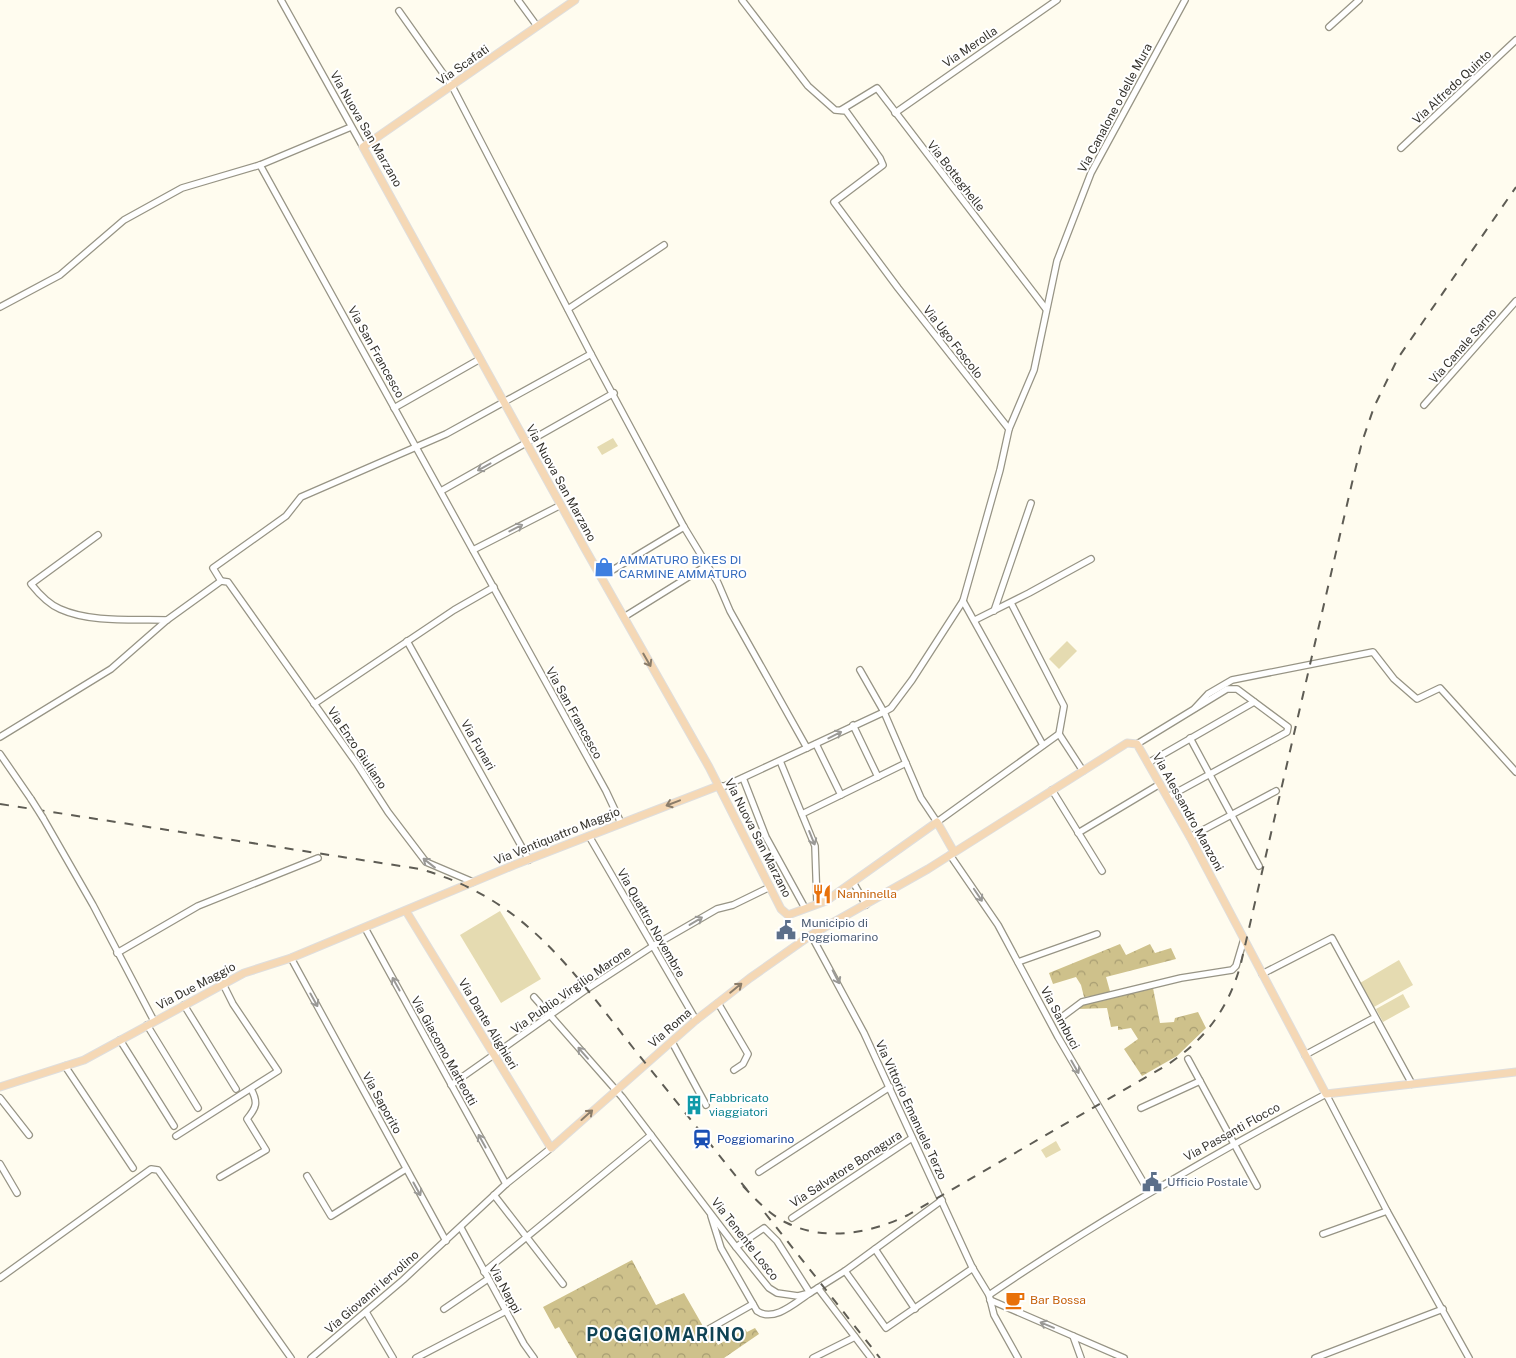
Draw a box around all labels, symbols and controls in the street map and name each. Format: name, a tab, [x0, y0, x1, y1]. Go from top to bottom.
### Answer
street label: Via Merolla	[940, 24, 1000, 70]
street label: Via Canalone o delle Mura	[1075, 41, 1155, 175]
street label: Via Scafati	[434, 42, 492, 88]
street label: Via Alfredo Quinto	[1410, 47, 1494, 127]
street label: Via Nuova San Marzano	[327, 69, 405, 190]
street label: Via Botteghelle	[924, 138, 988, 214]
street label: Via Ugo Foscolo	[920, 303, 986, 381]
street label: Via San Francesco	[345, 304, 407, 401]
street label: Via Canale Sarno	[1427, 305, 1500, 386]
street label: Via Nuova San Marzano	[523, 422, 599, 544]
one-way arrow	[478, 463, 492, 473]
one-way arrow	[508, 523, 523, 532]
place label: AMMATURO BIKES DI CARMINE AMMATURO	[619, 553, 747, 581]
shop icon: AMMATURO BIKES DI CARMINE AMMATURO	[593, 556, 615, 578]
one-way arrow	[643, 652, 653, 666]
street label: Via San Francesco	[543, 665, 605, 762]
street label: Via Enzo Giuliano	[324, 704, 390, 792]
street label: Via Funari	[458, 717, 498, 773]
one-way arrow	[827, 730, 842, 739]
street label: Via Alessandro Manzoni	[1150, 750, 1226, 874]
street label: Via Nuova San Marzano	[722, 776, 794, 900]
one-way arrow	[666, 799, 681, 808]
street label: Via Ventiquattro Maggio	[492, 804, 622, 868]
one-way arrow	[808, 830, 817, 845]
one-way arrow	[423, 858, 436, 869]
street label: Via Quattro Novembre	[614, 866, 688, 980]
restaurant icon: Nanninella	[811, 883, 833, 905]
place label: Nanninella	[837, 887, 897, 901]
one-way arrow	[973, 888, 983, 902]
one-way arrow	[688, 916, 702, 926]
place label: Municipio di Poggiomarino	[801, 916, 878, 944]
public building icon: Municipio di Poggiomarino	[775, 919, 797, 941]
street label: Via Publio Virgilio Marone	[508, 943, 634, 1037]
street label: Via Due Maggio	[154, 959, 238, 1013]
one-way arrow	[831, 970, 841, 985]
one-way arrow	[391, 976, 401, 991]
street label: Via Dante Alighieri	[455, 976, 521, 1072]
one-way arrow	[729, 983, 742, 994]
street label: Via Sambuci	[1038, 984, 1082, 1052]
one-way arrow	[309, 993, 319, 1008]
street label: Via Giacomo Matteotti	[408, 994, 480, 1108]
street label: Via Roma	[646, 1006, 694, 1050]
street label: Via Vittorio Emanuele Terzo	[872, 1038, 950, 1182]
one-way arrow	[578, 1047, 589, 1060]
one-way arrow	[1070, 1059, 1080, 1073]
street label: Via Saporito	[359, 1070, 405, 1136]
place label: Fabbricato viaggiatori	[709, 1091, 769, 1119]
building icon: Fabbricato viaggiatori	[683, 1094, 705, 1116]
street label: Via Passanti Flocco	[1182, 1100, 1283, 1164]
one-way arrow	[581, 1110, 594, 1121]
station icon: Poggiomarino	[691, 1128, 713, 1150]
street label: Via Salvatore Bonagura	[788, 1128, 904, 1210]
place label: Poggiomarino	[717, 1132, 794, 1146]
one-way arrow	[477, 1134, 487, 1149]
public building icon: Ufficio Postale	[1141, 1171, 1163, 1193]
place label: Ufficio Postale	[1167, 1175, 1248, 1189]
one-way arrow	[413, 1181, 423, 1196]
street label: Via Tenente Losco	[708, 1195, 782, 1283]
street label: Via Giovanni Iervolino	[322, 1247, 422, 1336]
street label: Via Nappi	[486, 1262, 524, 1316]
cafe icon: Bar Bossa	[1004, 1289, 1026, 1311]
place label: Bar Bossa	[1030, 1293, 1086, 1307]
one-way arrow	[1040, 1320, 1055, 1330]
district label: POGGIOMARINO	[586, 1324, 746, 1345]

